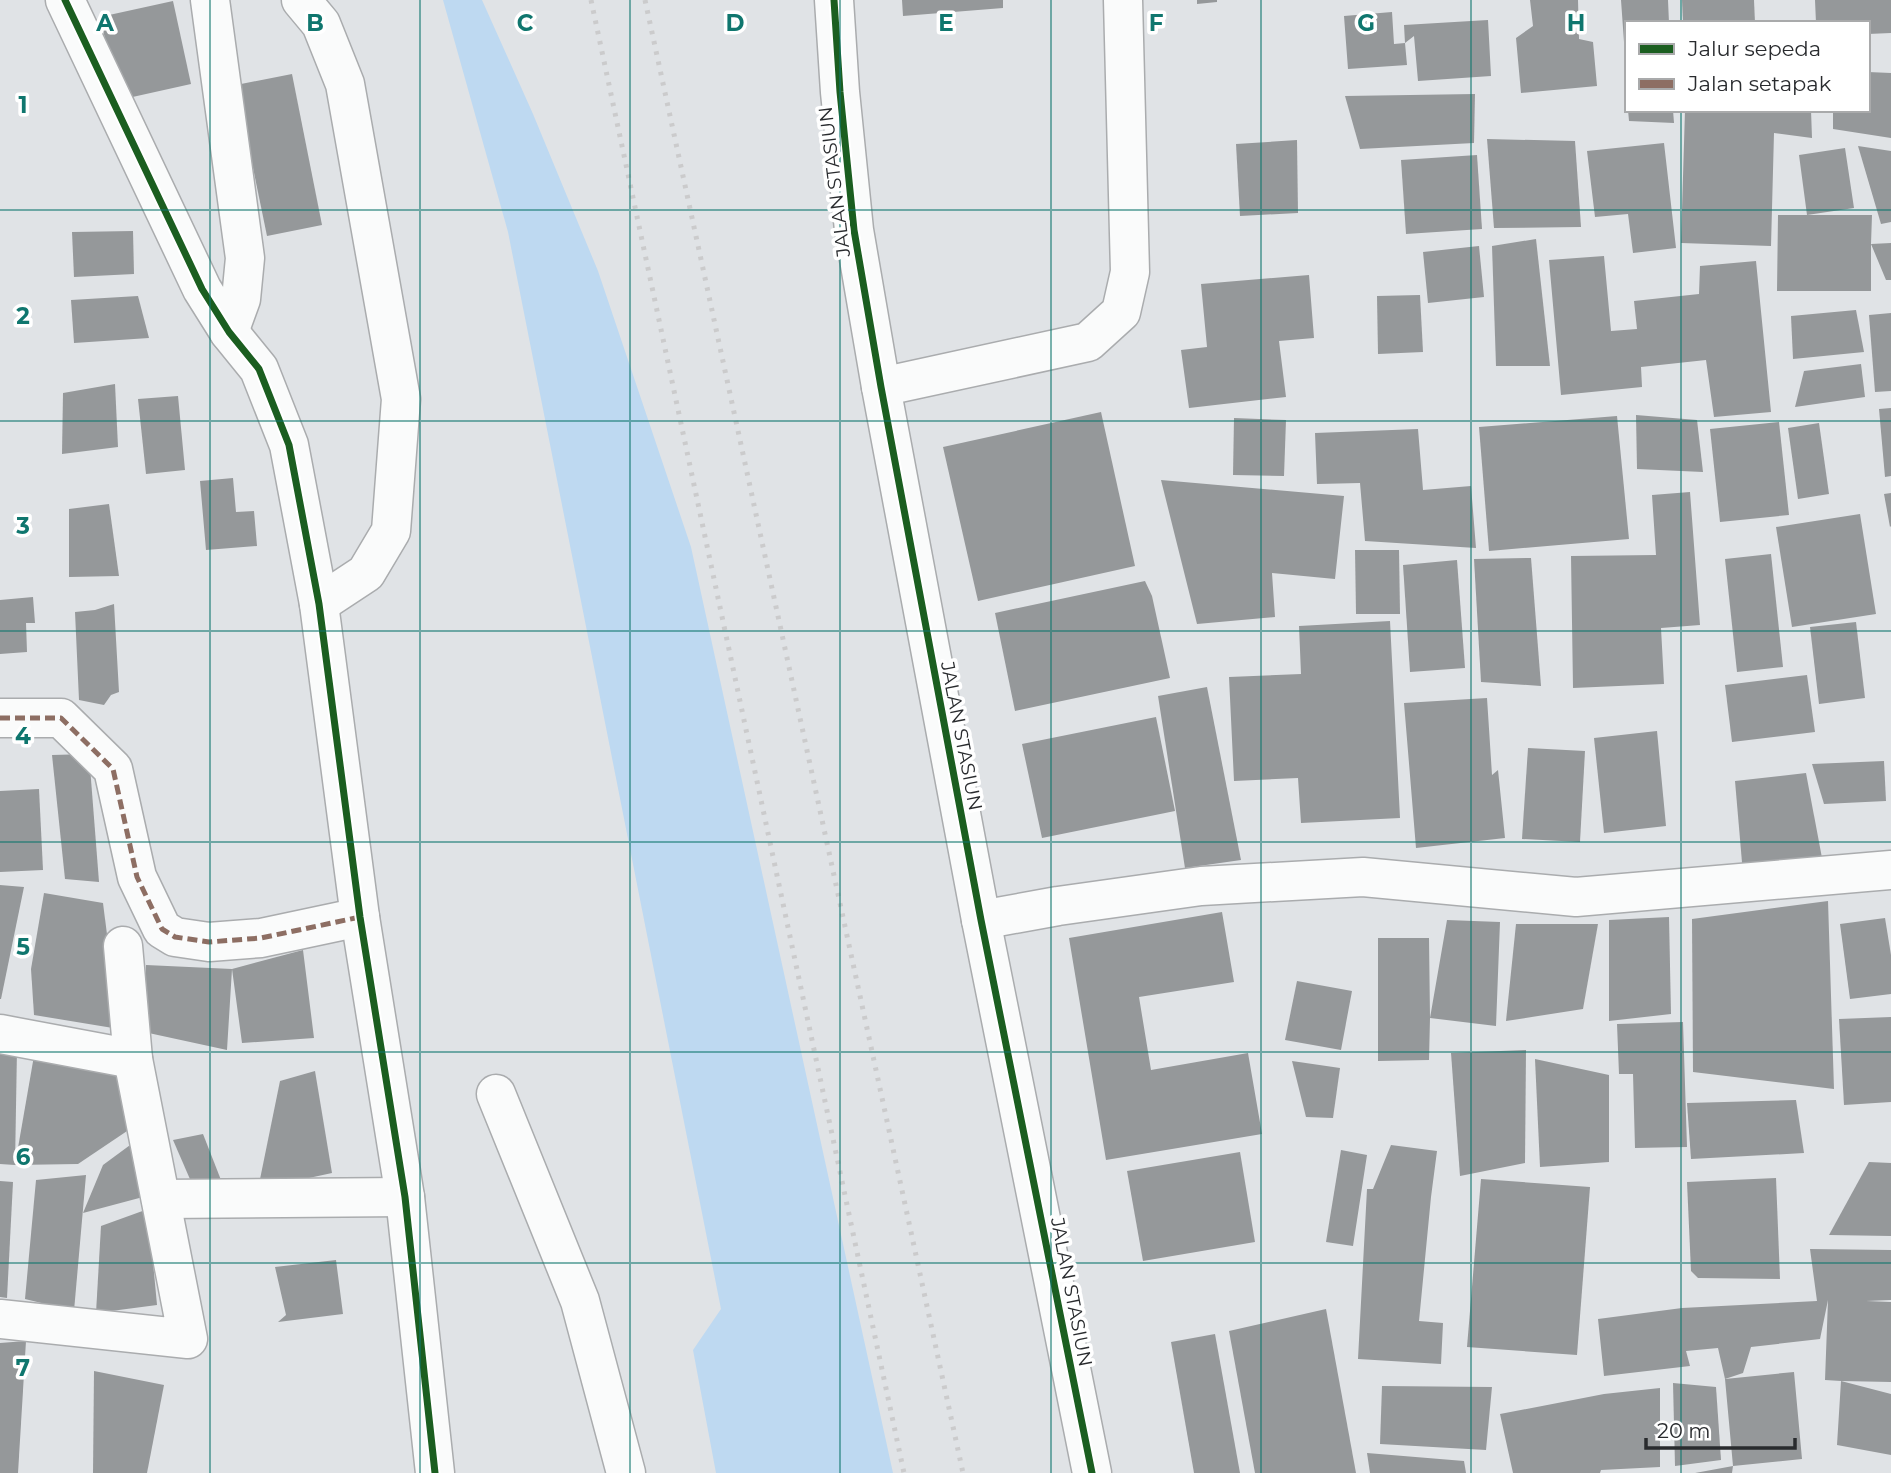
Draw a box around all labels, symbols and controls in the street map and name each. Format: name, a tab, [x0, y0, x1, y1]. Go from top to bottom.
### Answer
text: A	[95, 9, 114, 37]
text: B	[306, 9, 324, 37]
text: C	[517, 9, 534, 37]
text: D	[726, 9, 745, 37]
text: E	[938, 9, 954, 37]
text: F	[1149, 9, 1164, 37]
text: G	[1357, 9, 1375, 37]
text: H	[1567, 9, 1585, 37]
legend	[1625, 21, 1870, 112]
text: Jalur sepeda	[1687, 36, 1821, 61]
text: Jalan setapak	[1687, 71, 1832, 96]
text: 1	[18, 91, 28, 119]
street label: JALAN STASIUN	[814, 105, 855, 259]
text: 2	[16, 302, 30, 330]
text: 3	[15, 512, 30, 540]
street label: JALAN STASIUN	[936, 659, 987, 813]
text: 4	[15, 722, 31, 750]
text: 5	[16, 933, 30, 961]
text: 6	[16, 1143, 31, 1171]
street label: JALAN STASIUN	[1046, 1215, 1097, 1369]
text: 7	[16, 1354, 30, 1382]
scale bar	[1646, 1406, 1795, 1450]
text: 20 m	[1657, 1418, 1711, 1443]

